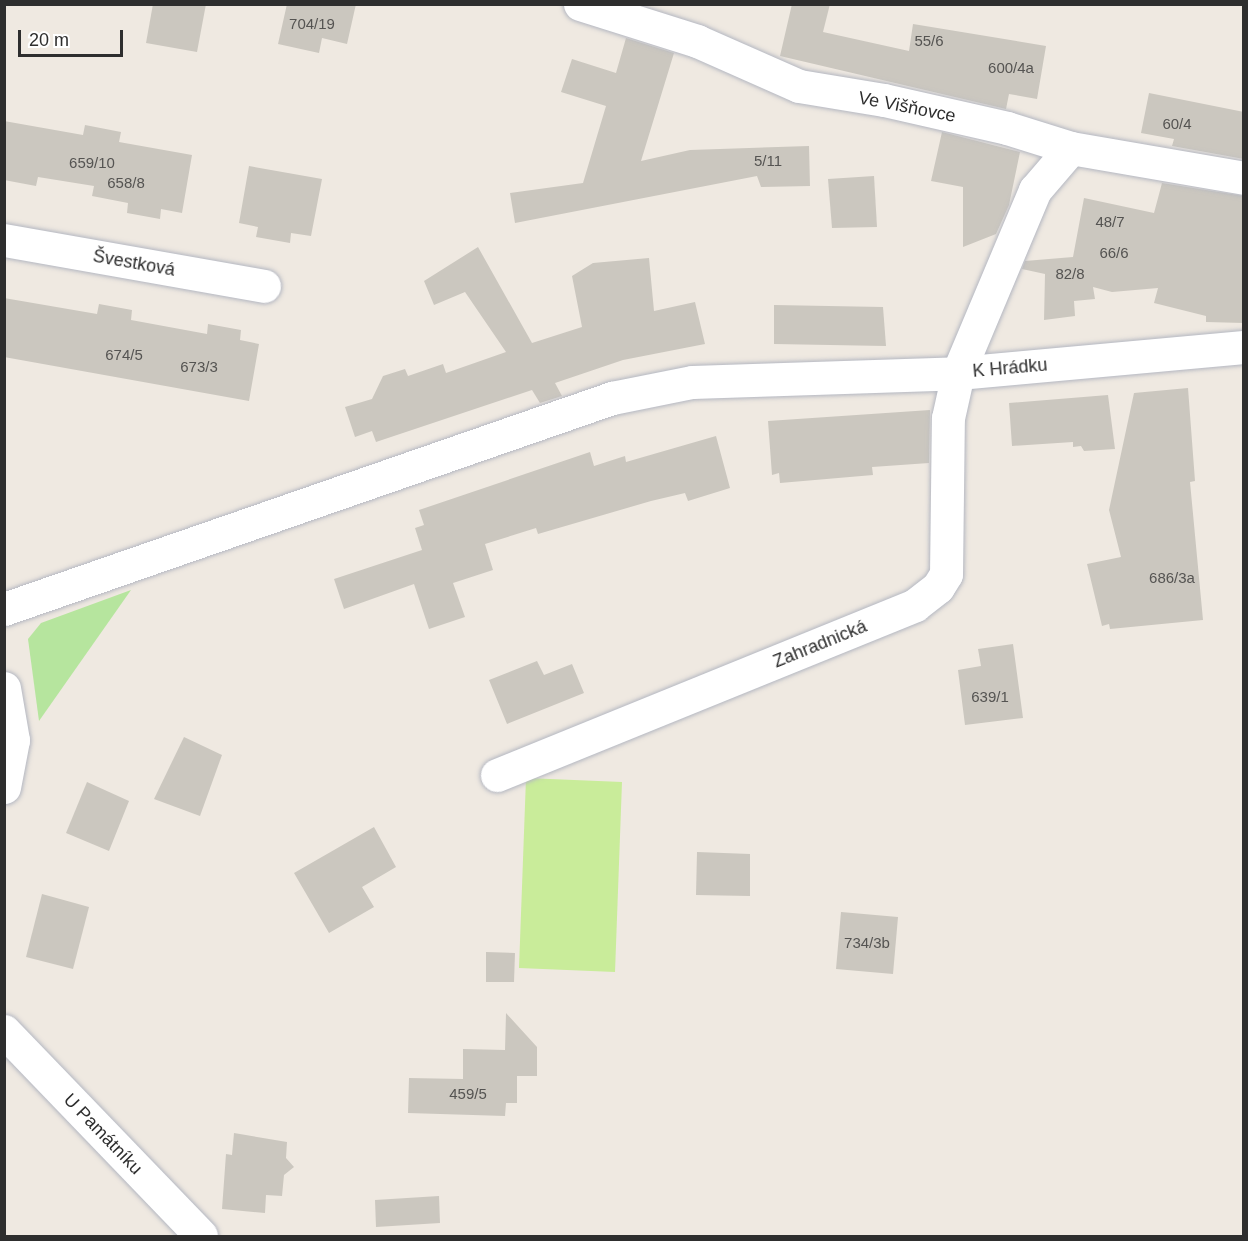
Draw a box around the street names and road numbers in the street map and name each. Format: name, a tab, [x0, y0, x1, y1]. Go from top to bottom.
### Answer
street label: Ve Višňovce	[856, 87, 958, 127]
street label: Švestková	[91, 245, 177, 281]
street label: K Hrádku	[972, 354, 1048, 382]
street label: Zahradnická	[770, 615, 870, 673]
street label: U Památníku	[59, 1089, 147, 1179]

